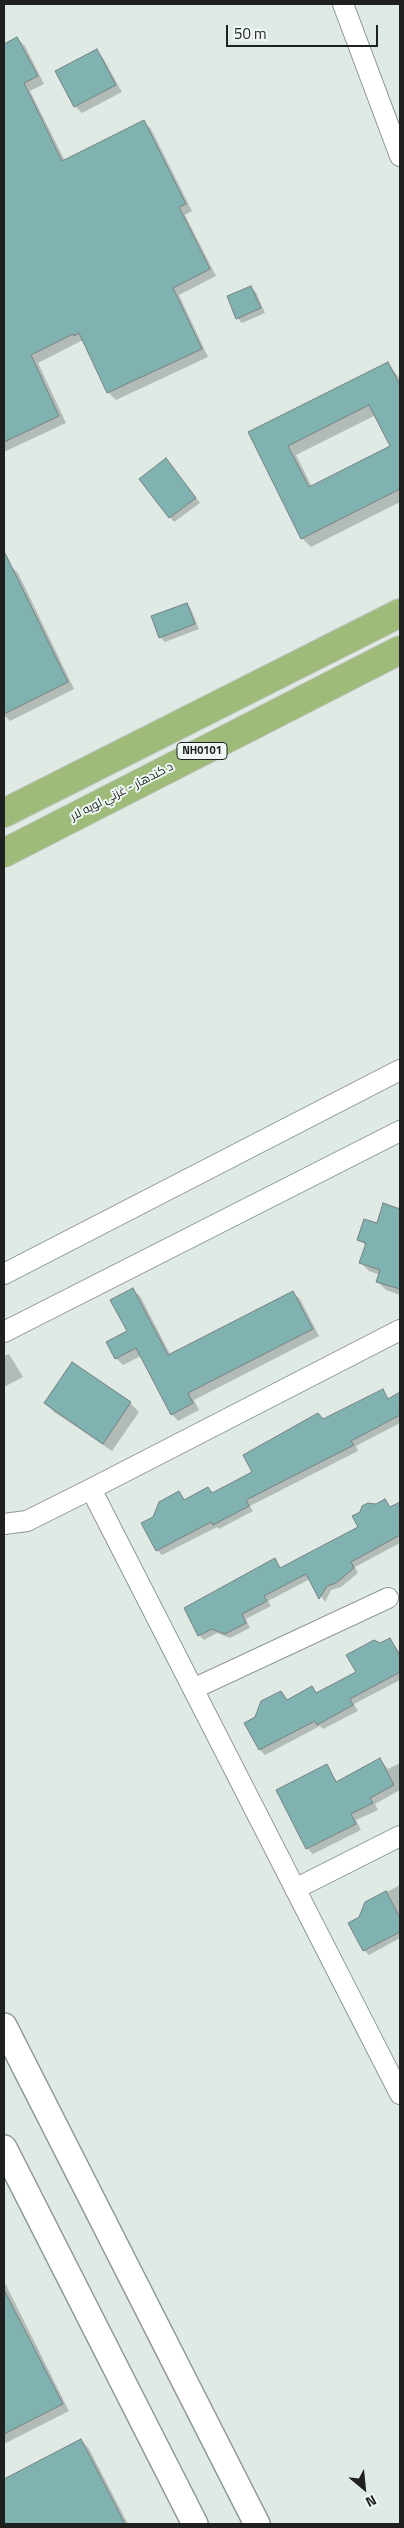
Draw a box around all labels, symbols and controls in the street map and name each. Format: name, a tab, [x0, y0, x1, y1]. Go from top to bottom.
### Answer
scale bar	[229, 15, 382, 47]
text: 50 m	[234, 22, 267, 45]
road number: NH0101	[177, 742, 227, 759]
street label: د کندهار - غزني لويه لار	[68, 760, 176, 824]
north arrow	[339, 2463, 389, 2513]
text: N	[362, 2490, 380, 2513]

